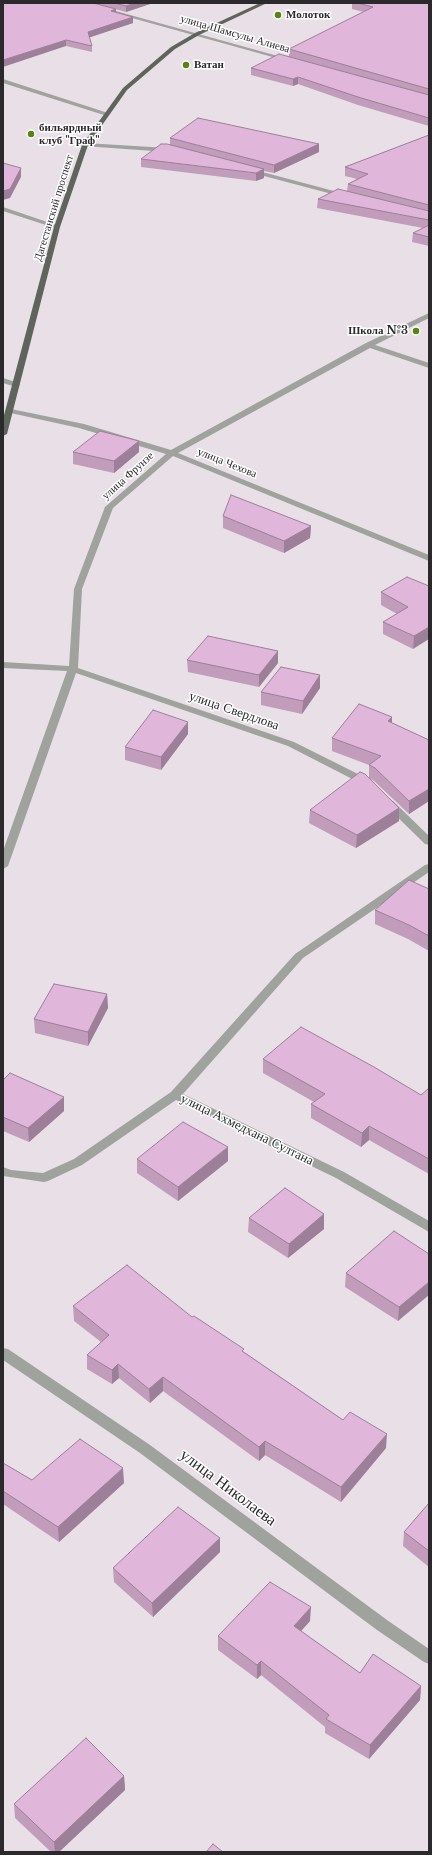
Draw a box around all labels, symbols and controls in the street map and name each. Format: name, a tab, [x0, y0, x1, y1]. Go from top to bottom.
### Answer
place label: Молоток	[286, 8, 330, 22]
marker: Молоток	[273, 10, 283, 20]
street label: улица Шамсулы Алиева	[179, 12, 291, 56]
place label: Ватан	[194, 58, 224, 72]
marker: Ватан	[181, 60, 191, 70]
place label: бильярдный клуб "Граф"	[39, 121, 102, 147]
marker: бильярдный клуб "Граф"	[26, 129, 36, 139]
street label: Дагестанский проспект	[32, 153, 76, 263]
place label: Школа №3	[348, 324, 408, 338]
marker: Школа №3	[411, 326, 421, 336]
street label: улица Чехова	[195, 445, 259, 481]
street label: улица Фрунзе	[99, 449, 157, 503]
street label: улица Свердлова	[187, 688, 281, 734]
street label: улица Ахмедхана Султана	[178, 1091, 316, 1169]
street label: улица Николаева	[176, 1446, 280, 1530]

